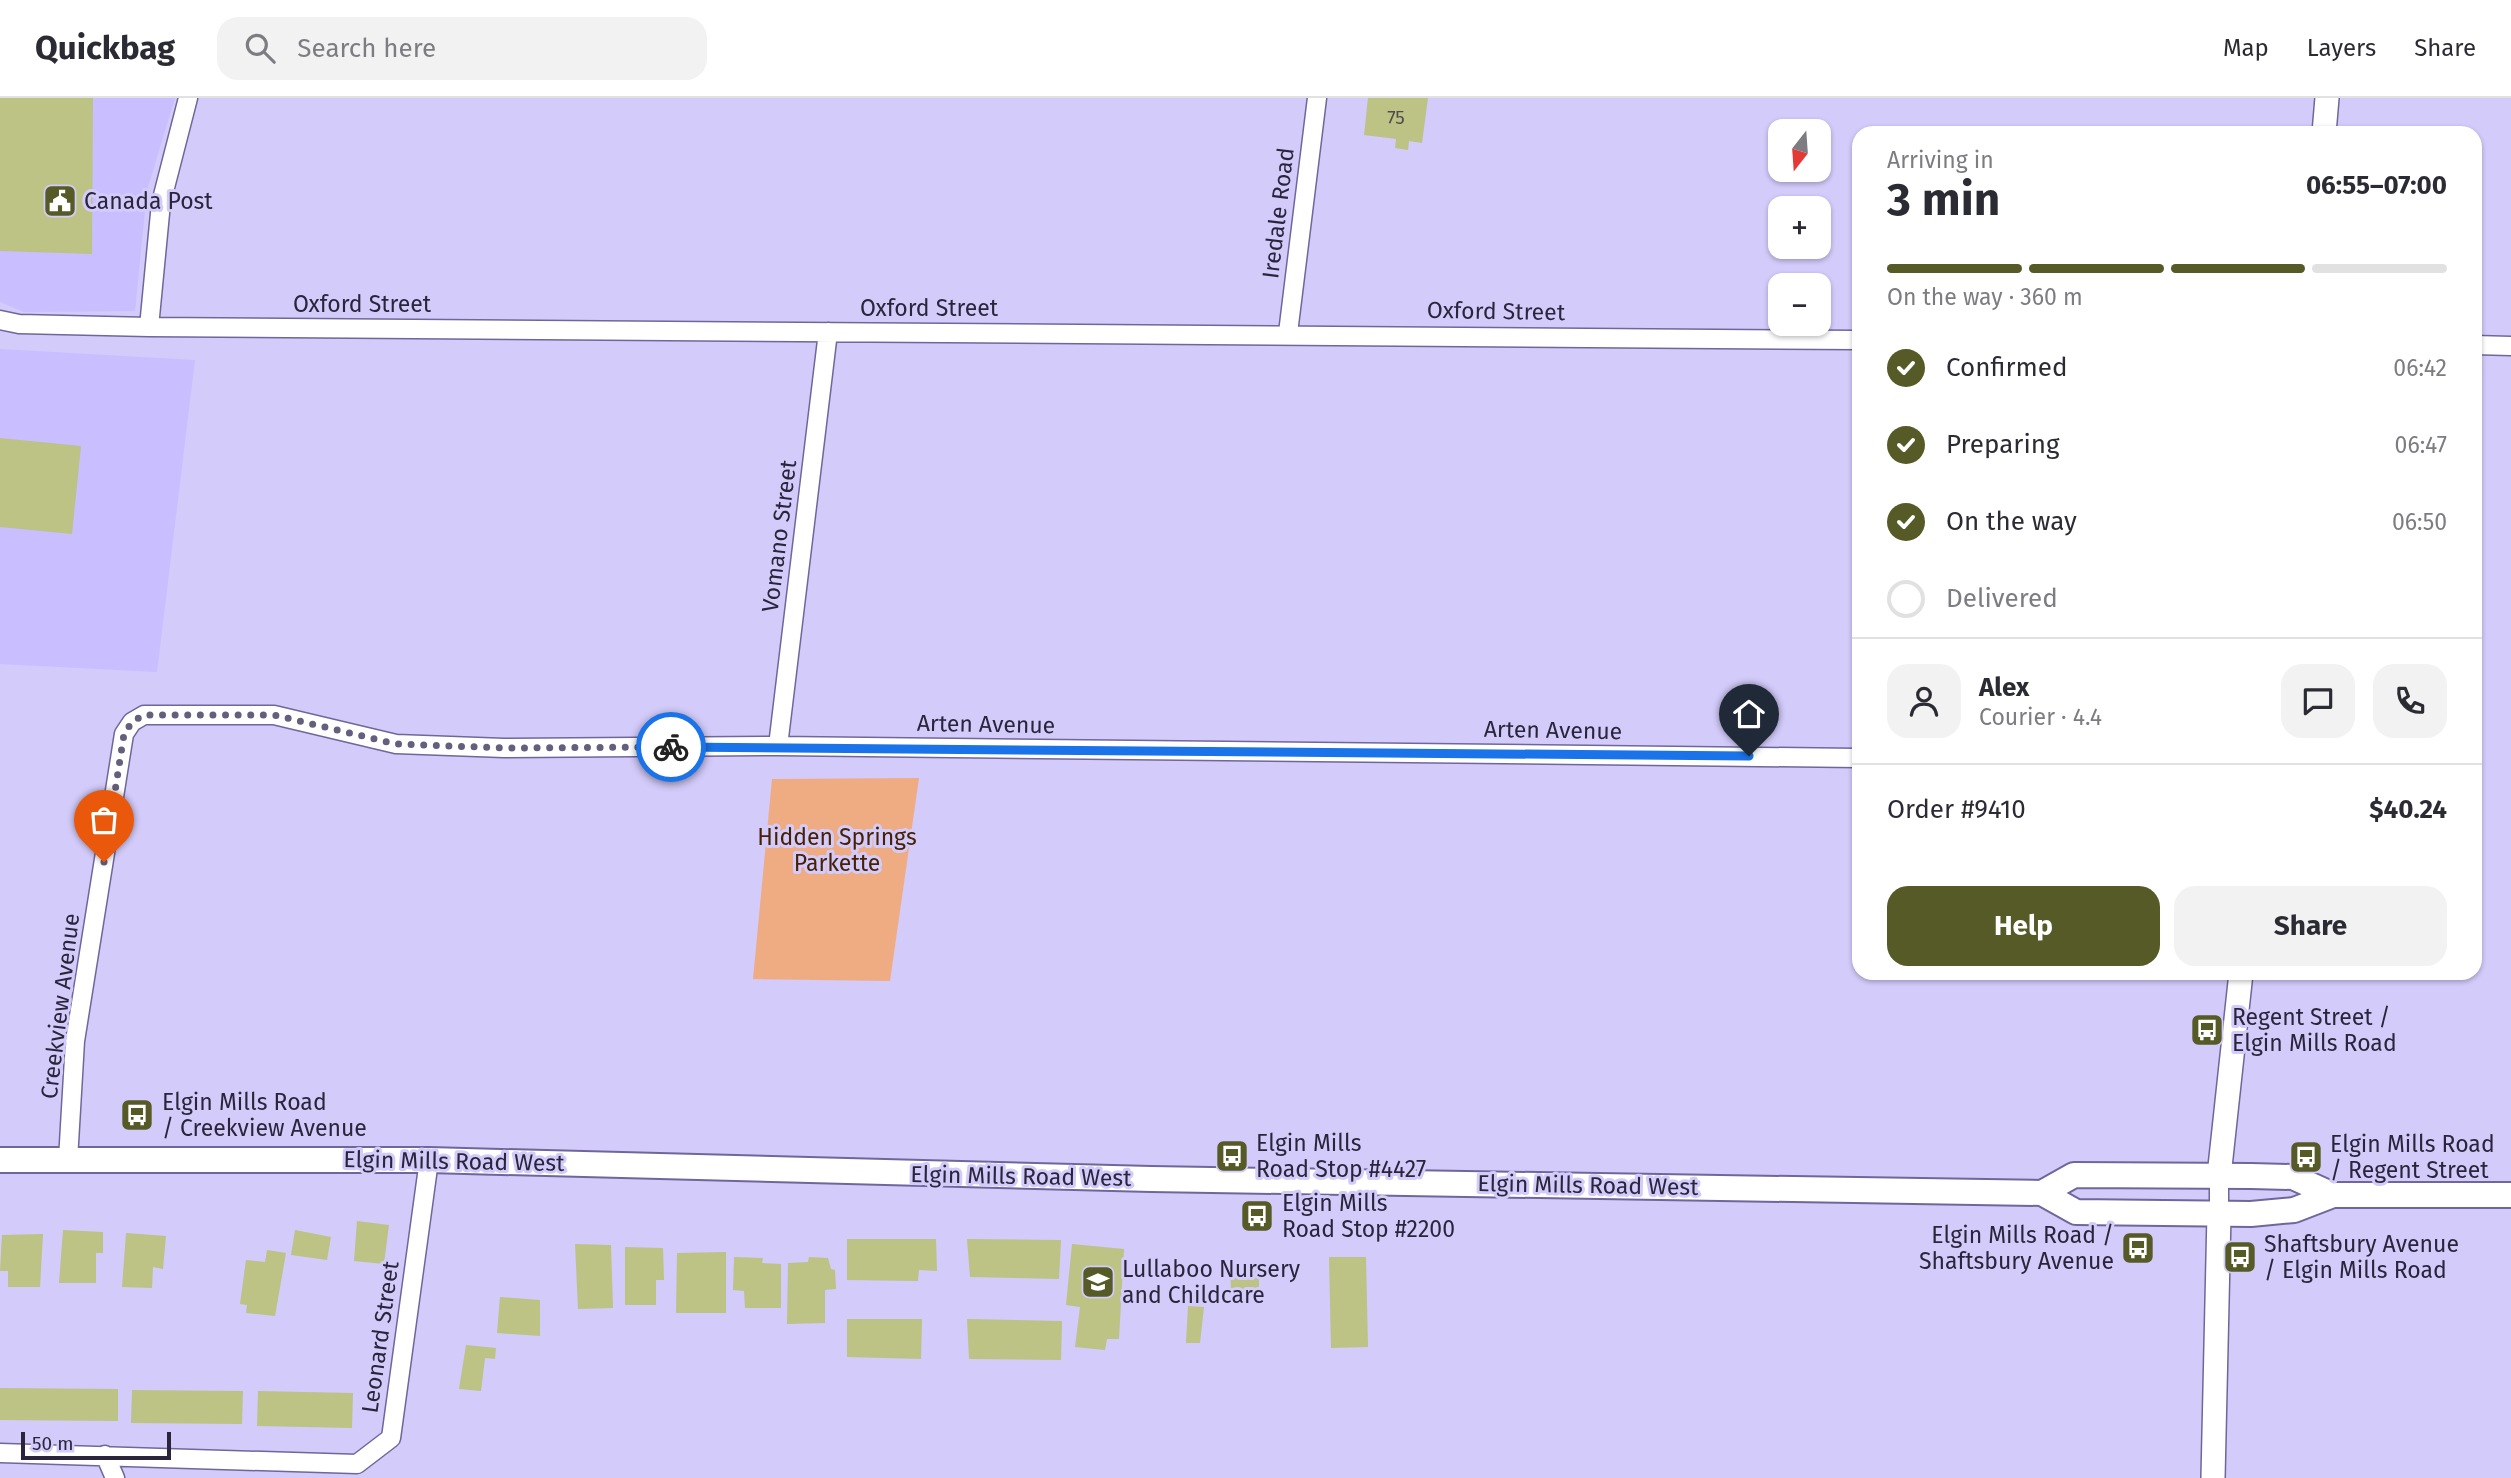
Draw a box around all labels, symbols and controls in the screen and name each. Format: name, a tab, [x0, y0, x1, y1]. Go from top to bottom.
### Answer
search box	[217, 17, 707, 80]
text: Quickbag	[35, 28, 175, 68]
icon: search	[241, 29, 279, 67]
text: Search here	[297, 33, 436, 64]
text: Map	[2223, 34, 2269, 62]
text: Layers	[2307, 34, 2376, 62]
text: Share	[2414, 34, 2476, 62]
house number: 75	[1387, 106, 1405, 129]
north arrow	[1768, 119, 1830, 182]
map controls	[1768, 119, 1831, 336]
street label: Iredale Road	[1256, 146, 1300, 280]
text: Arriving in	[1887, 146, 1994, 174]
text: 06:55–07:00	[2306, 170, 2447, 201]
text: 3 min	[1887, 172, 2000, 227]
public building icon: Canada Post	[41, 182, 79, 220]
place label: Canada Post	[84, 187, 213, 215]
button: +	[1768, 196, 1831, 259]
button: −	[1768, 273, 1831, 336]
text: On the way · 360 m	[1887, 283, 2083, 311]
street label: Oxford Street	[293, 290, 432, 318]
street label: Oxford Street	[860, 294, 999, 322]
street label: Oxford Street	[1427, 296, 1566, 326]
icon: check	[1887, 349, 1925, 387]
text: Confirmed	[1946, 352, 2067, 383]
text: 06:42	[2393, 354, 2447, 382]
icon: check	[1887, 426, 1925, 464]
text: Preparing	[1946, 429, 2059, 460]
text: 06:47	[2395, 431, 2447, 459]
street label: Vomano Street	[756, 458, 802, 614]
icon: check	[1887, 503, 1925, 541]
text: On the way	[1946, 506, 2077, 537]
text: 06:50	[2392, 508, 2447, 536]
text: Delivered	[1946, 583, 2058, 614]
button: person	[1887, 664, 1961, 738]
button: chat	[2281, 664, 2355, 738]
button: phone	[2373, 664, 2447, 738]
text: Alex	[1979, 672, 2029, 703]
pin	[1719, 684, 1779, 756]
icon: home	[1730, 695, 1768, 733]
text: Courier · 4.4	[1979, 703, 2102, 731]
street label: Arten Avenue	[917, 709, 1055, 739]
courier	[636, 712, 706, 782]
street label: Arten Avenue	[1484, 715, 1622, 745]
icon: bike	[652, 728, 690, 766]
pin	[74, 790, 134, 862]
text: Order #9410	[1887, 794, 2026, 825]
text: $40.24	[2369, 794, 2447, 825]
icon: bag	[85, 801, 123, 839]
park label: Hidden Springs Parkette	[757, 823, 917, 877]
button: Help	[1887, 886, 2160, 966]
button: Share	[2174, 886, 2447, 966]
street label: Creekview Avenue	[35, 912, 85, 1100]
place label: Regent Street / Elgin Mills Road	[2232, 1003, 2397, 1057]
bus stop icon: Regent Street / Elgin Mills Road	[2188, 1011, 2226, 1049]
place label: Elgin Mills Road / Creekview Avenue	[162, 1088, 367, 1142]
bus stop icon: Elgin Mills Road / Creekview Avenue	[118, 1096, 156, 1134]
place label: Elgin Mills Road Stop #4427	[1256, 1129, 1426, 1183]
place label: Elgin Mills Road / Regent Street	[2330, 1130, 2495, 1184]
bus stop icon: Elgin Mills Road Stop #4427	[1213, 1137, 1251, 1175]
bus stop icon: Elgin Mills Road / Regent Street	[2287, 1138, 2325, 1176]
street label: Elgin Mills Road West	[343, 1145, 565, 1177]
street label: Elgin Mills Road West	[910, 1160, 1132, 1192]
street label: Elgin Mills Road West	[1477, 1169, 1699, 1201]
place label: Elgin Mills Road Stop #2200	[1282, 1189, 1455, 1243]
bus stop icon: Elgin Mills Road Stop #2200	[1238, 1197, 1276, 1235]
place label: Elgin Mills Road / Shaftsbury Avenue	[1919, 1221, 2114, 1275]
bus stop icon: Elgin Mills Road / Shaftsbury Avenue	[2119, 1229, 2157, 1267]
place label: Shaftsbury Avenue / Elgin Mills Road	[2264, 1230, 2459, 1284]
bus stop icon: Shaftsbury Avenue / Elgin Mills Road	[2221, 1238, 2259, 1276]
place label: Lullaboo Nursery and Childcare	[1122, 1255, 1301, 1309]
street label: Leonard Street	[355, 1258, 405, 1415]
school or university icon: Lullaboo Nursery and Childcare	[1079, 1263, 1117, 1301]
scale bar	[21, 1429, 172, 1461]
text: 50 m	[32, 1432, 73, 1455]

